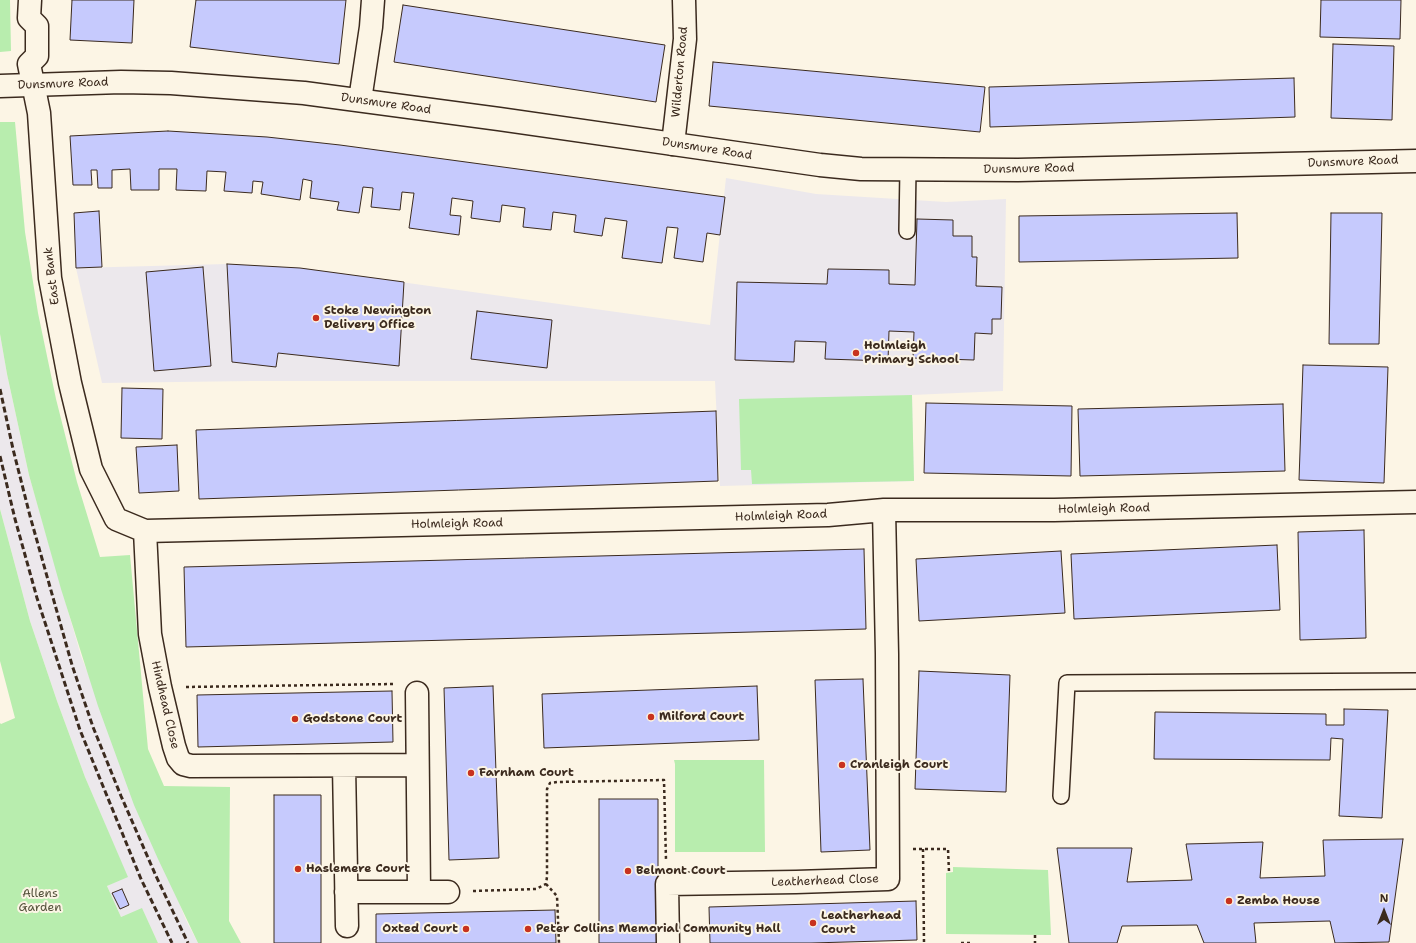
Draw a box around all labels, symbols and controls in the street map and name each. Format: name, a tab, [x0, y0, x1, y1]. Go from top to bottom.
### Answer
street label: Wilderton Road	[669, 26, 691, 118]
street label: Dunsmure Road	[17, 75, 109, 93]
street label: Dunsmure Road	[340, 91, 432, 117]
street label: Dunsmure Road	[661, 135, 753, 163]
street label: Dunsmure Road	[1307, 153, 1399, 171]
street label: Dunsmure Road	[983, 161, 1075, 177]
street label: East Bank	[41, 246, 63, 306]
place label: Stoke Newington Delivery Office	[324, 304, 431, 332]
marker: Stoke Newington Delivery Office	[311, 313, 321, 323]
place label: Holmleigh Primary School	[864, 339, 959, 367]
marker: Holmleigh Primary School	[851, 348, 861, 358]
street label: Holmleigh Road	[1058, 501, 1150, 517]
street label: Holmleigh Road	[735, 507, 827, 525]
street label: Holmleigh Road	[411, 516, 503, 532]
street label: Hindhead Close	[148, 659, 182, 751]
place label: Milford Court	[659, 710, 744, 724]
place label: Godstone Court	[303, 712, 402, 726]
marker: Milford Court	[646, 712, 656, 722]
marker: Godstone Court	[290, 714, 300, 724]
place label: Cranleigh Court	[850, 758, 948, 772]
marker: Cranleigh Court	[837, 760, 847, 770]
place label: Farnham Court	[479, 766, 574, 780]
marker: Farnham Court	[466, 768, 476, 778]
place label: Haslemere Court	[306, 862, 410, 876]
marker: Haslemere Court	[293, 864, 303, 874]
place label: Belmont Court	[636, 864, 726, 878]
marker: Belmont Court	[623, 866, 633, 876]
street label: Leatherhead Close	[771, 872, 879, 890]
park label: Allens Garden	[18, 887, 62, 915]
north arrow	[1364, 891, 1404, 931]
text: N	[1380, 891, 1388, 906]
place label: Zemba House	[1237, 894, 1320, 908]
marker: Zemba House	[1224, 896, 1234, 906]
place label: Leatherhead Court	[821, 909, 901, 937]
marker: Leatherhead Court	[808, 918, 818, 928]
place label: Oxted Court	[382, 922, 458, 936]
place label: Peter Collins Memorial Community Hall	[536, 922, 781, 936]
marker: Oxted Court	[461, 924, 471, 934]
marker: Peter Collins Memorial Community Hall	[523, 924, 533, 934]

